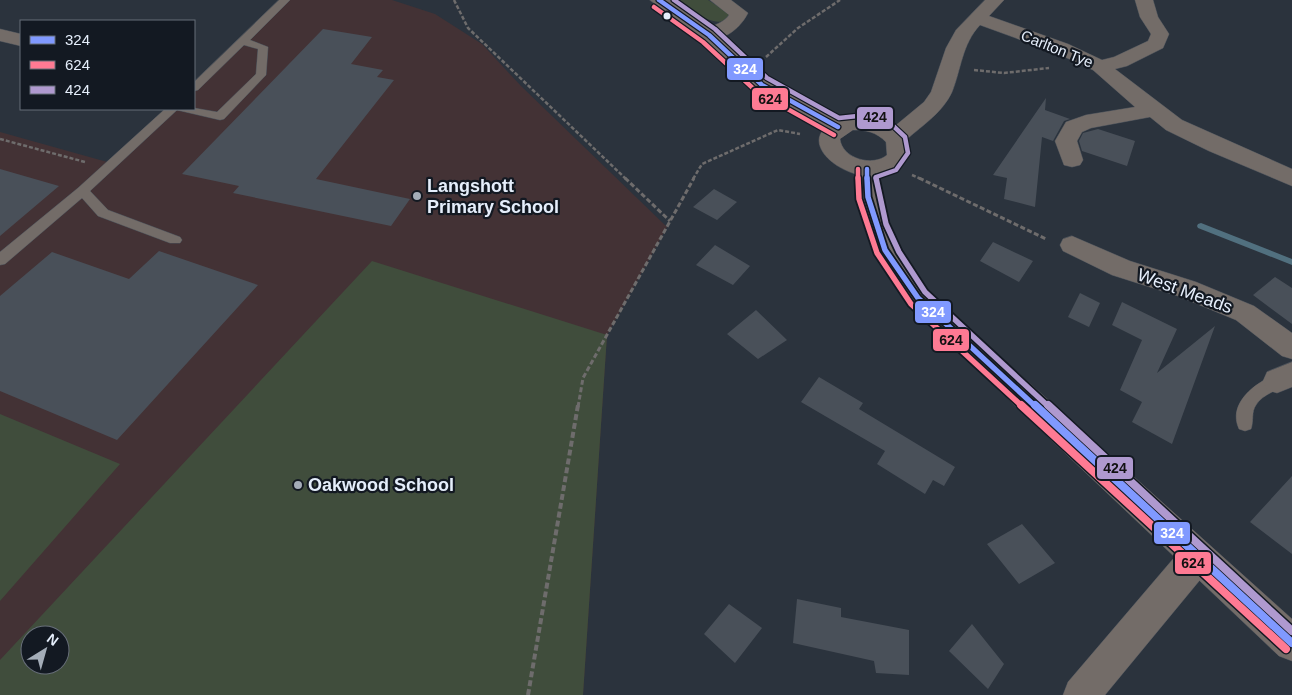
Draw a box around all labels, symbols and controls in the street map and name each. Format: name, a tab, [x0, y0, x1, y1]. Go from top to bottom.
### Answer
unlabelled marker	[662, 11, 672, 21]
legend	[20, 20, 195, 110]
street label: Carlton Tye	[1019, 26, 1096, 71]
text: 324	[65, 31, 90, 48]
text: 624	[65, 56, 90, 73]
line badge: 324	[726, 57, 764, 81]
text: 324	[733, 61, 757, 77]
text: 424	[65, 81, 90, 98]
line badge: 624	[751, 87, 789, 111]
text: 624	[758, 91, 782, 107]
line badge: 424	[856, 106, 894, 130]
text: 424	[863, 109, 887, 125]
place label: Langshott Primary School	[427, 176, 559, 217]
marker: Langshott Primary School	[411, 190, 423, 202]
street label: West Meads	[1135, 265, 1235, 317]
line badge: 324	[914, 300, 952, 324]
text: 324	[921, 304, 945, 320]
line badge: 624	[932, 328, 970, 352]
text: 624	[939, 332, 963, 348]
line badge: 424	[1096, 456, 1134, 480]
text: 424	[1103, 460, 1127, 476]
place label: Oakwood School	[308, 475, 454, 495]
marker: Oakwood School	[292, 479, 304, 491]
line badge: 324	[1153, 521, 1191, 545]
text: 324	[1160, 525, 1184, 541]
line badge: 624	[1174, 551, 1212, 575]
text: 624	[1181, 555, 1205, 571]
north arrow	[20, 625, 70, 675]
text: N	[44, 630, 62, 649]

